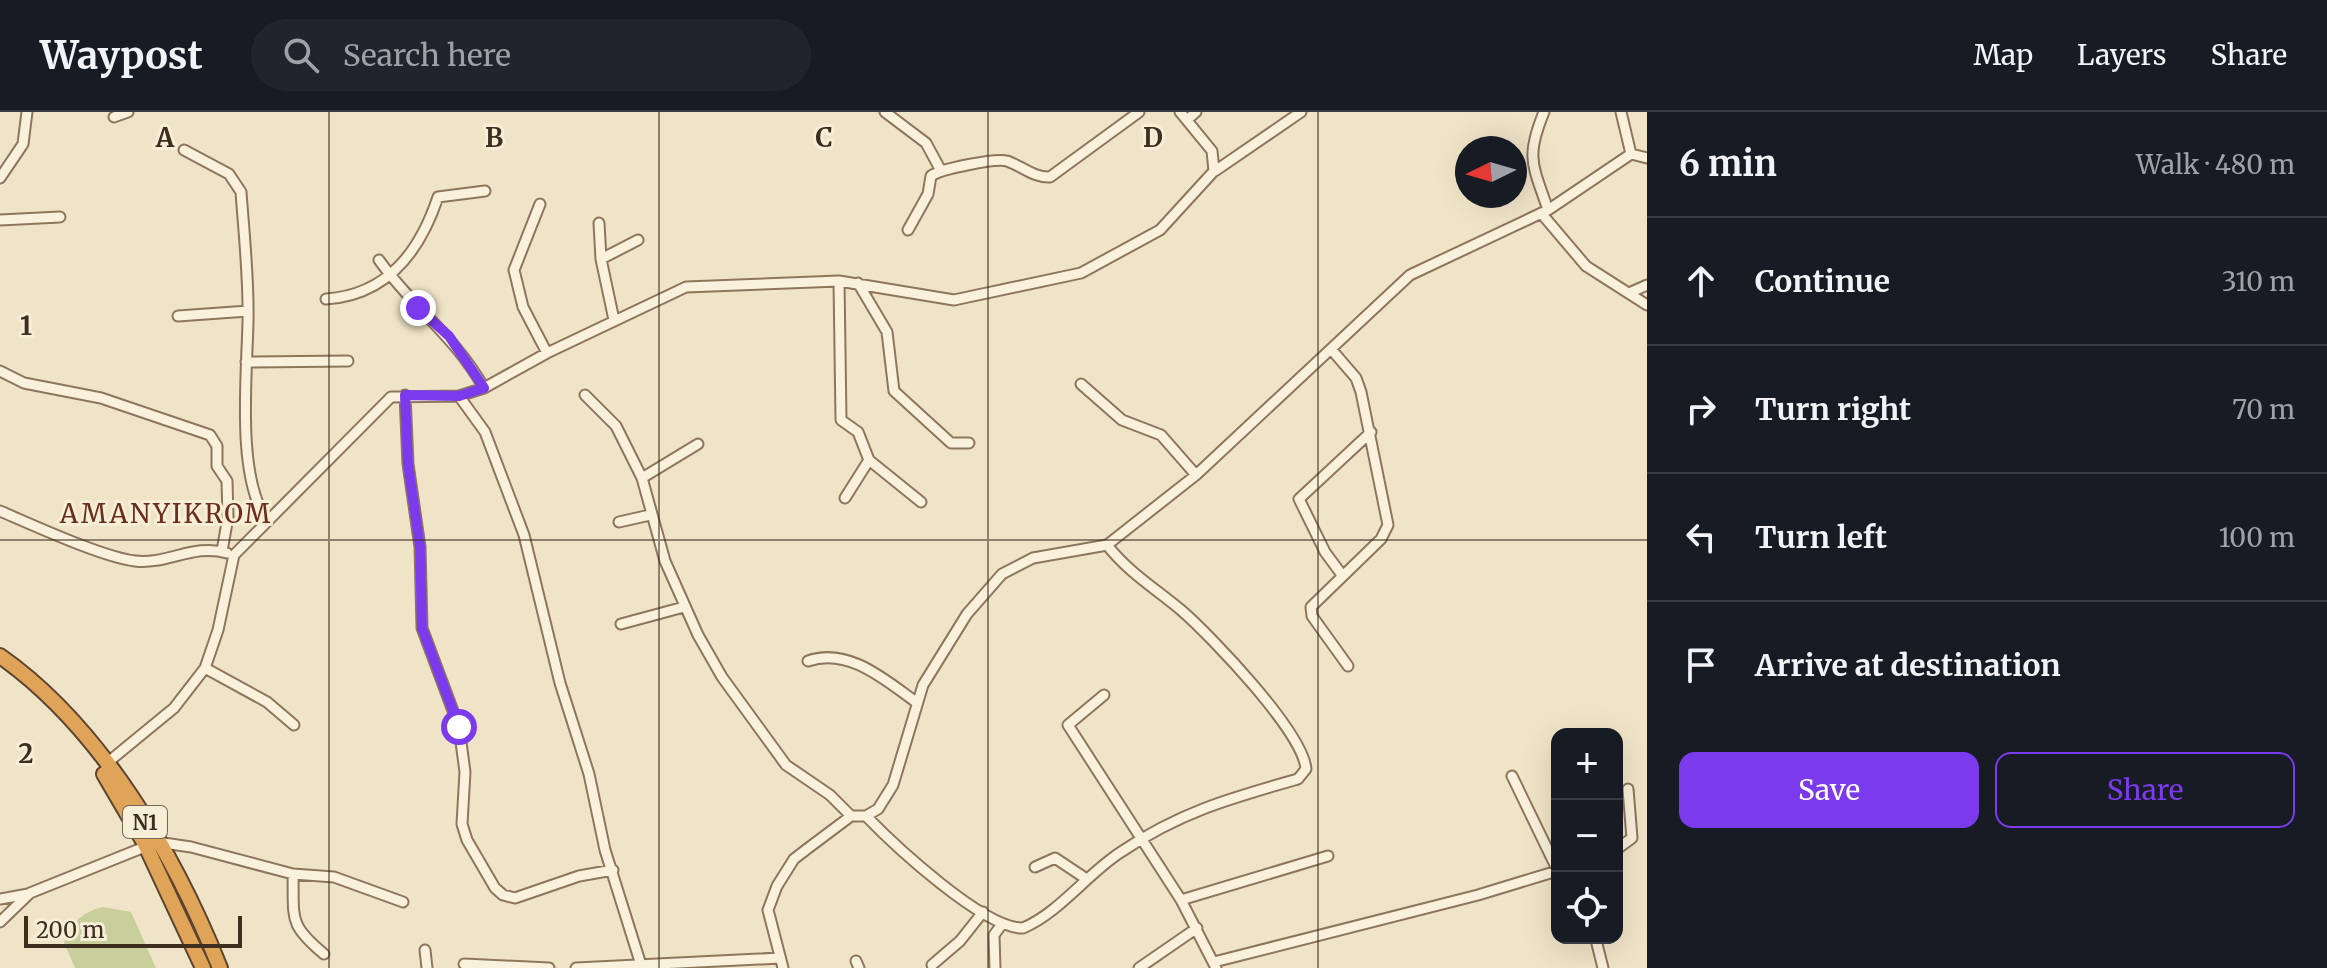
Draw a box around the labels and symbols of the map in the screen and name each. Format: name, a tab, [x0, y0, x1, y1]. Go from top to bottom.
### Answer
text: A	[155, 121, 175, 154]
text: B	[485, 121, 503, 154]
text: C	[815, 121, 833, 154]
text: D	[1143, 121, 1163, 154]
north arrow	[1455, 136, 1527, 208]
route end	[400, 290, 436, 326]
text: 1	[20, 309, 32, 342]
district label: AMANYIKROM	[59, 497, 272, 530]
route start	[441, 709, 477, 745]
text: 2	[18, 737, 34, 770]
road number: N1	[123, 806, 167, 838]
scale bar	[24, 912, 242, 948]

